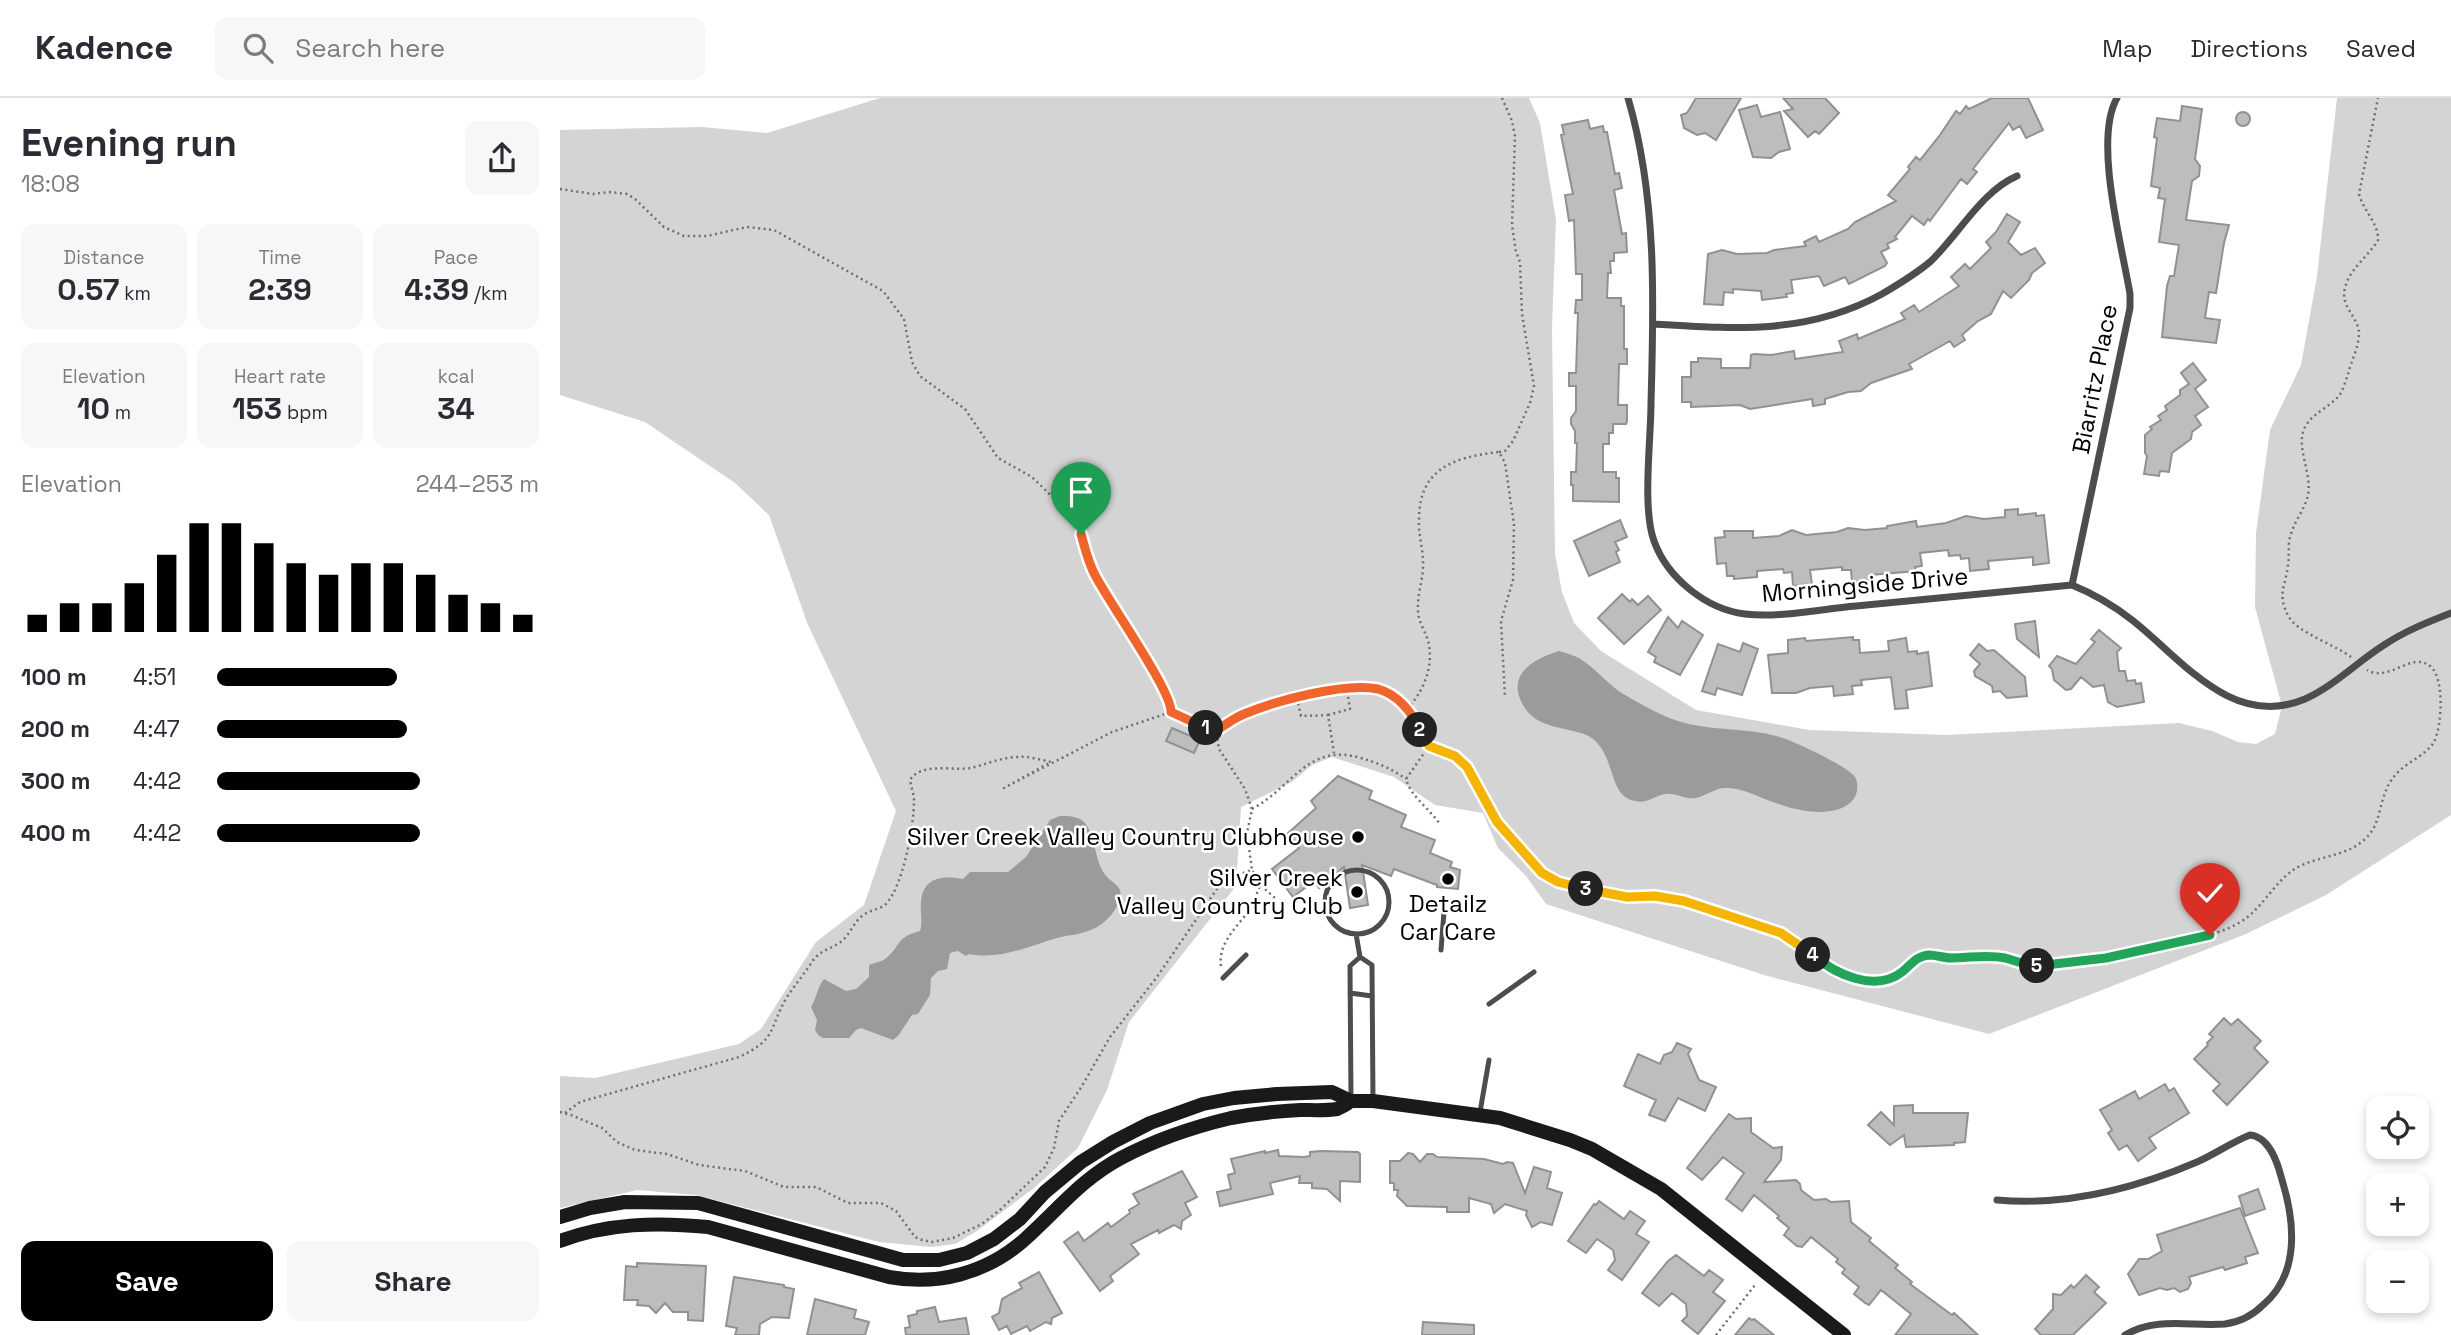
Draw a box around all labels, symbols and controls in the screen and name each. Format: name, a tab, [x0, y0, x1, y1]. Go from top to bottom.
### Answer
search box	[215, 17, 705, 80]
text: Kadence	[35, 27, 173, 69]
icon: search	[239, 29, 277, 67]
text: Search here	[295, 31, 445, 65]
text: Map	[2102, 33, 2152, 64]
text: Directions	[2190, 33, 2308, 64]
text: Saved	[2346, 33, 2416, 64]
text: Evening run	[21, 119, 237, 167]
button: share	[465, 121, 539, 195]
text: 18:08	[21, 169, 80, 199]
text: Distance	[64, 245, 144, 270]
text: Time	[258, 245, 302, 270]
text: Pace	[434, 245, 478, 270]
text: 0.57	[57, 270, 119, 309]
text: 2:39	[248, 270, 312, 309]
text: 4:39	[404, 270, 469, 309]
text: km	[119, 281, 151, 306]
text: /km	[469, 281, 508, 306]
street label: Biarritz Place	[2065, 302, 2124, 456]
text: Elevation	[62, 364, 146, 389]
text: Heart rate	[234, 364, 326, 389]
text: kcal	[438, 364, 474, 389]
text: 10	[77, 389, 110, 428]
text: 153	[232, 389, 282, 428]
text: 34	[437, 389, 475, 428]
text: m	[110, 400, 131, 425]
text: bpm	[282, 400, 328, 425]
pin	[1051, 462, 1111, 534]
text: Elevation	[21, 469, 122, 499]
text: 244–253 m	[416, 469, 539, 499]
icon: arrive	[1062, 473, 1100, 511]
street label: Morningside Drive	[1760, 560, 1970, 609]
text: 100 m	[21, 662, 87, 692]
text: 4:51	[133, 662, 176, 692]
pin: 1	[1188, 710, 1224, 746]
pin: 2	[1402, 712, 1438, 748]
text: 200 m	[21, 714, 90, 744]
text: 4:47	[133, 714, 180, 744]
text: 1	[1201, 715, 1210, 740]
text: 2	[1414, 717, 1425, 742]
text: 300 m	[21, 766, 90, 796]
text: 4:42	[133, 766, 181, 796]
text: 400 m	[21, 818, 91, 848]
text: 4:42	[133, 818, 181, 848]
place label: Silver Creek Valley Country Clubhouse	[907, 821, 1344, 852]
marker: Silver Creek Valley Country Clubhouse	[1350, 829, 1366, 845]
place label: Silver Creek Valley Country Club	[1117, 862, 1343, 921]
pin	[2180, 863, 2240, 935]
marker: Detailz Car Care	[1440, 871, 1456, 887]
pin: 3	[1569, 872, 1604, 906]
icon: check	[2191, 874, 2229, 912]
text: 3	[1580, 876, 1591, 901]
marker: Silver Creek Valley Country Club	[1349, 884, 1365, 900]
place label: Detailz Car Care	[1400, 888, 1496, 947]
pin: 4	[1796, 938, 1830, 972]
text: 4	[1806, 942, 1819, 967]
pin: 5	[2020, 948, 2054, 984]
text: 5	[2031, 953, 2042, 978]
map controls	[2366, 1096, 2429, 1313]
button: locate	[2366, 1096, 2429, 1159]
button: +	[2366, 1173, 2429, 1236]
button: Save	[21, 1241, 273, 1321]
button: Share	[287, 1241, 539, 1321]
button: −	[2366, 1250, 2429, 1313]

